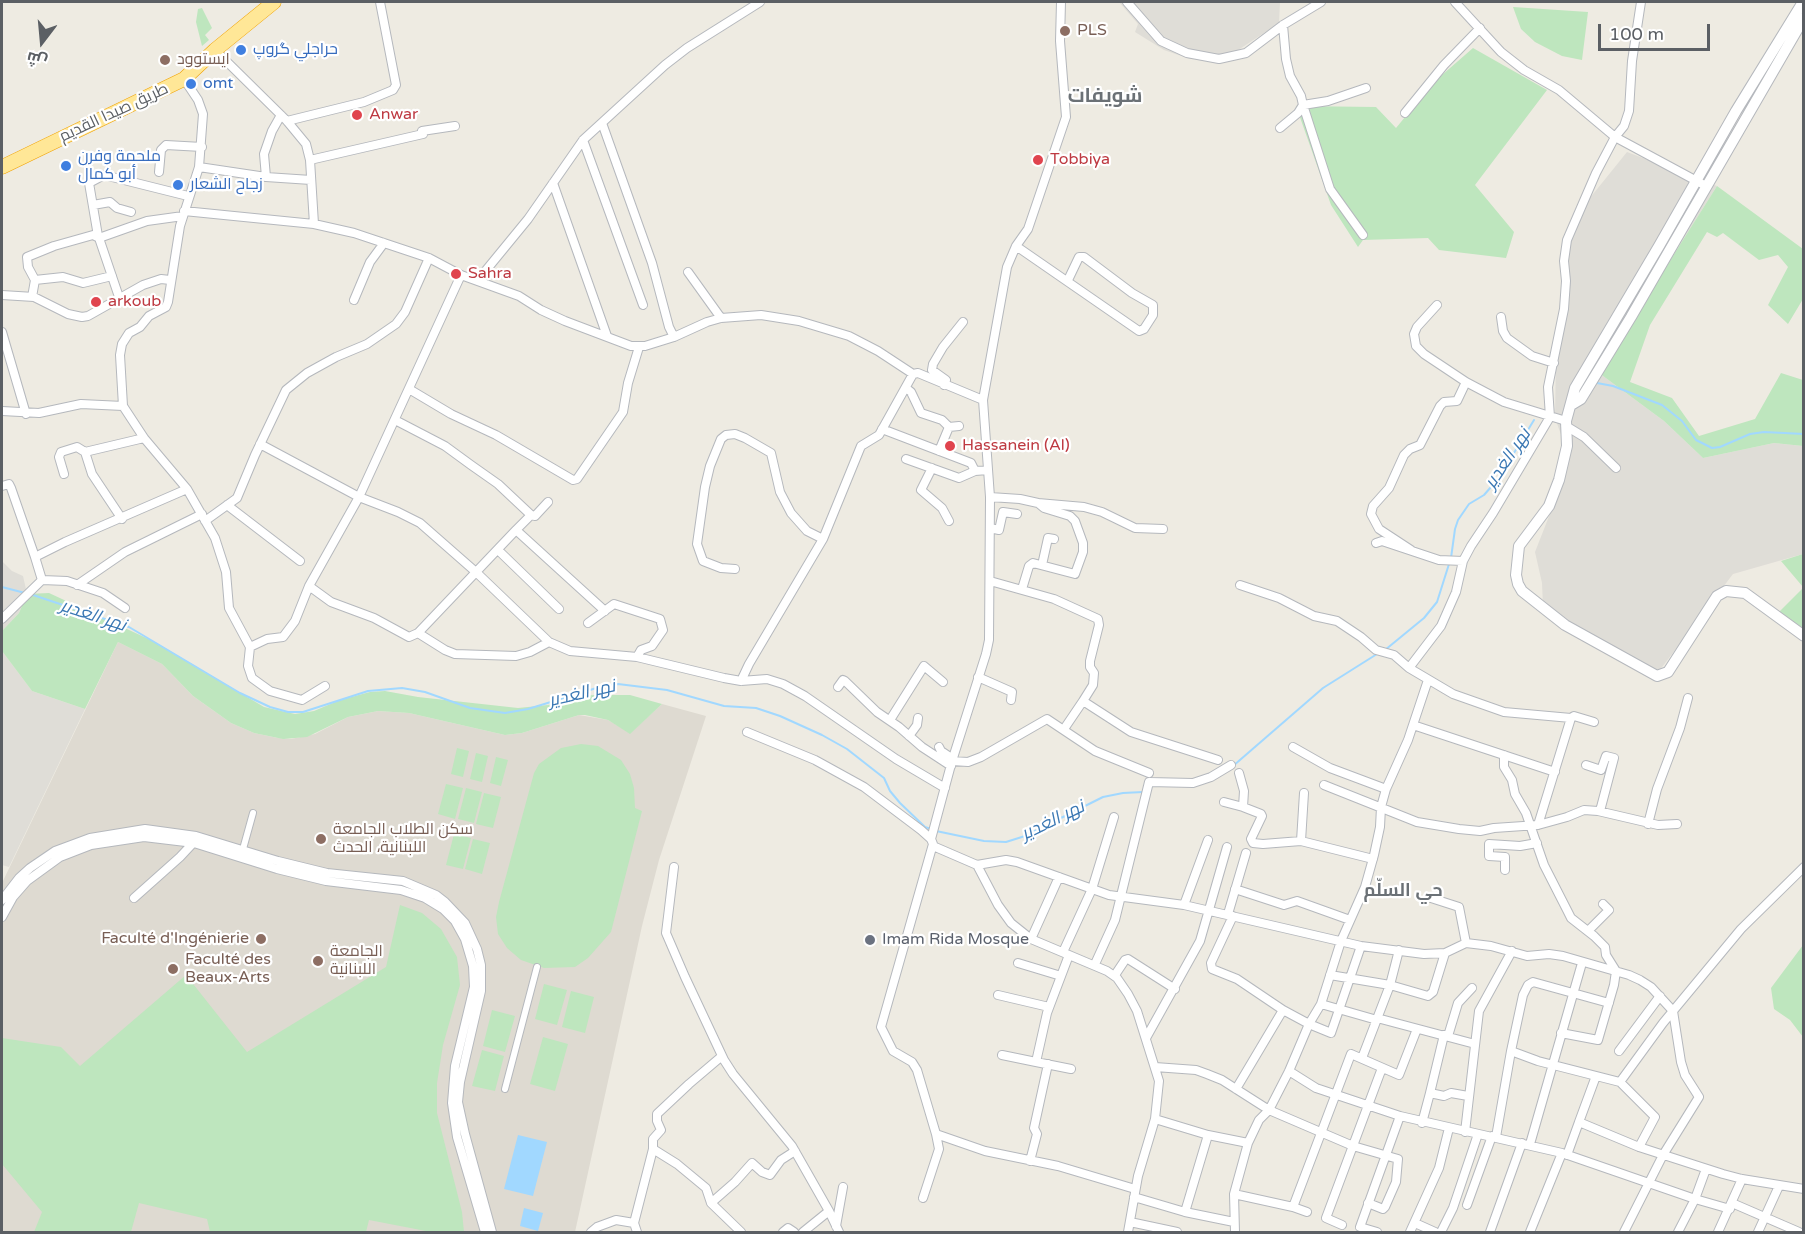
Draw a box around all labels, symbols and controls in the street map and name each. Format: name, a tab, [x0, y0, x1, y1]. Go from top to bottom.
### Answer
north arrow	[12, 12, 72, 72]
scale bar	[1601, 12, 1714, 50]
place label: PLS	[1077, 21, 1107, 41]
text: 100 m	[1609, 23, 1664, 45]
marker: PLS	[1058, 24, 1072, 38]
place label: حراجلي گروپ	[253, 40, 338, 60]
marker: حراجلي گروپ	[234, 43, 248, 57]
text: ش	[24, 47, 50, 72]
place label: ايستوود	[177, 50, 230, 70]
marker: ايستوود	[158, 53, 172, 67]
place label: omt	[203, 74, 233, 94]
marker: omt	[184, 77, 198, 91]
street label: طريق صيدا القديم	[57, 79, 171, 147]
district label: شويفات	[1068, 85, 1142, 109]
place label: Anwar	[369, 105, 418, 125]
marker: Anwar	[350, 108, 364, 122]
place label: ملحمة وفرن أبو كمال	[78, 147, 161, 185]
place label: Tobbiya	[1050, 150, 1110, 170]
marker: Tobbiya	[1031, 153, 1045, 167]
marker: ملحمة وفرن أبو كمال	[59, 159, 73, 173]
place label: زجاح الشعار	[190, 175, 263, 195]
marker: زجاح الشعار	[171, 178, 185, 192]
place label: Sahra	[468, 264, 512, 284]
marker: Sahra	[449, 267, 463, 281]
place label: arkoub	[108, 292, 161, 312]
marker: arkoub	[89, 295, 103, 309]
water label: نهر الغدير	[1480, 425, 1536, 493]
place label: Hassanein (Al)	[962, 436, 1070, 456]
marker: Hassanein (Al)	[943, 439, 957, 453]
water label: نهر الغدير	[57, 595, 129, 637]
water label: نهر الغدير	[547, 676, 617, 712]
water label: نهر الغدير	[1018, 796, 1088, 846]
place label: سكن الطلاب الجامعة اللبنانية، الحدث	[333, 820, 473, 858]
marker: سكن الطلاب الجامعة اللبنانية، الحدث	[314, 832, 328, 846]
district label: حي السلّم	[1363, 880, 1443, 902]
place label: Faculté d'Ingénierie	[101, 929, 249, 949]
place label: Imam Rida Mosque	[882, 930, 1029, 950]
marker: Faculté d'Ingénierie	[254, 932, 268, 946]
marker: Imam Rida Mosque	[863, 933, 877, 947]
place label: الجامعة اللبنانية	[330, 942, 383, 980]
place label: Faculté des Beaux-Arts	[185, 950, 271, 988]
marker: الجامعة اللبنانية	[311, 954, 325, 968]
marker: Faculté des Beaux-Arts	[166, 962, 180, 976]

